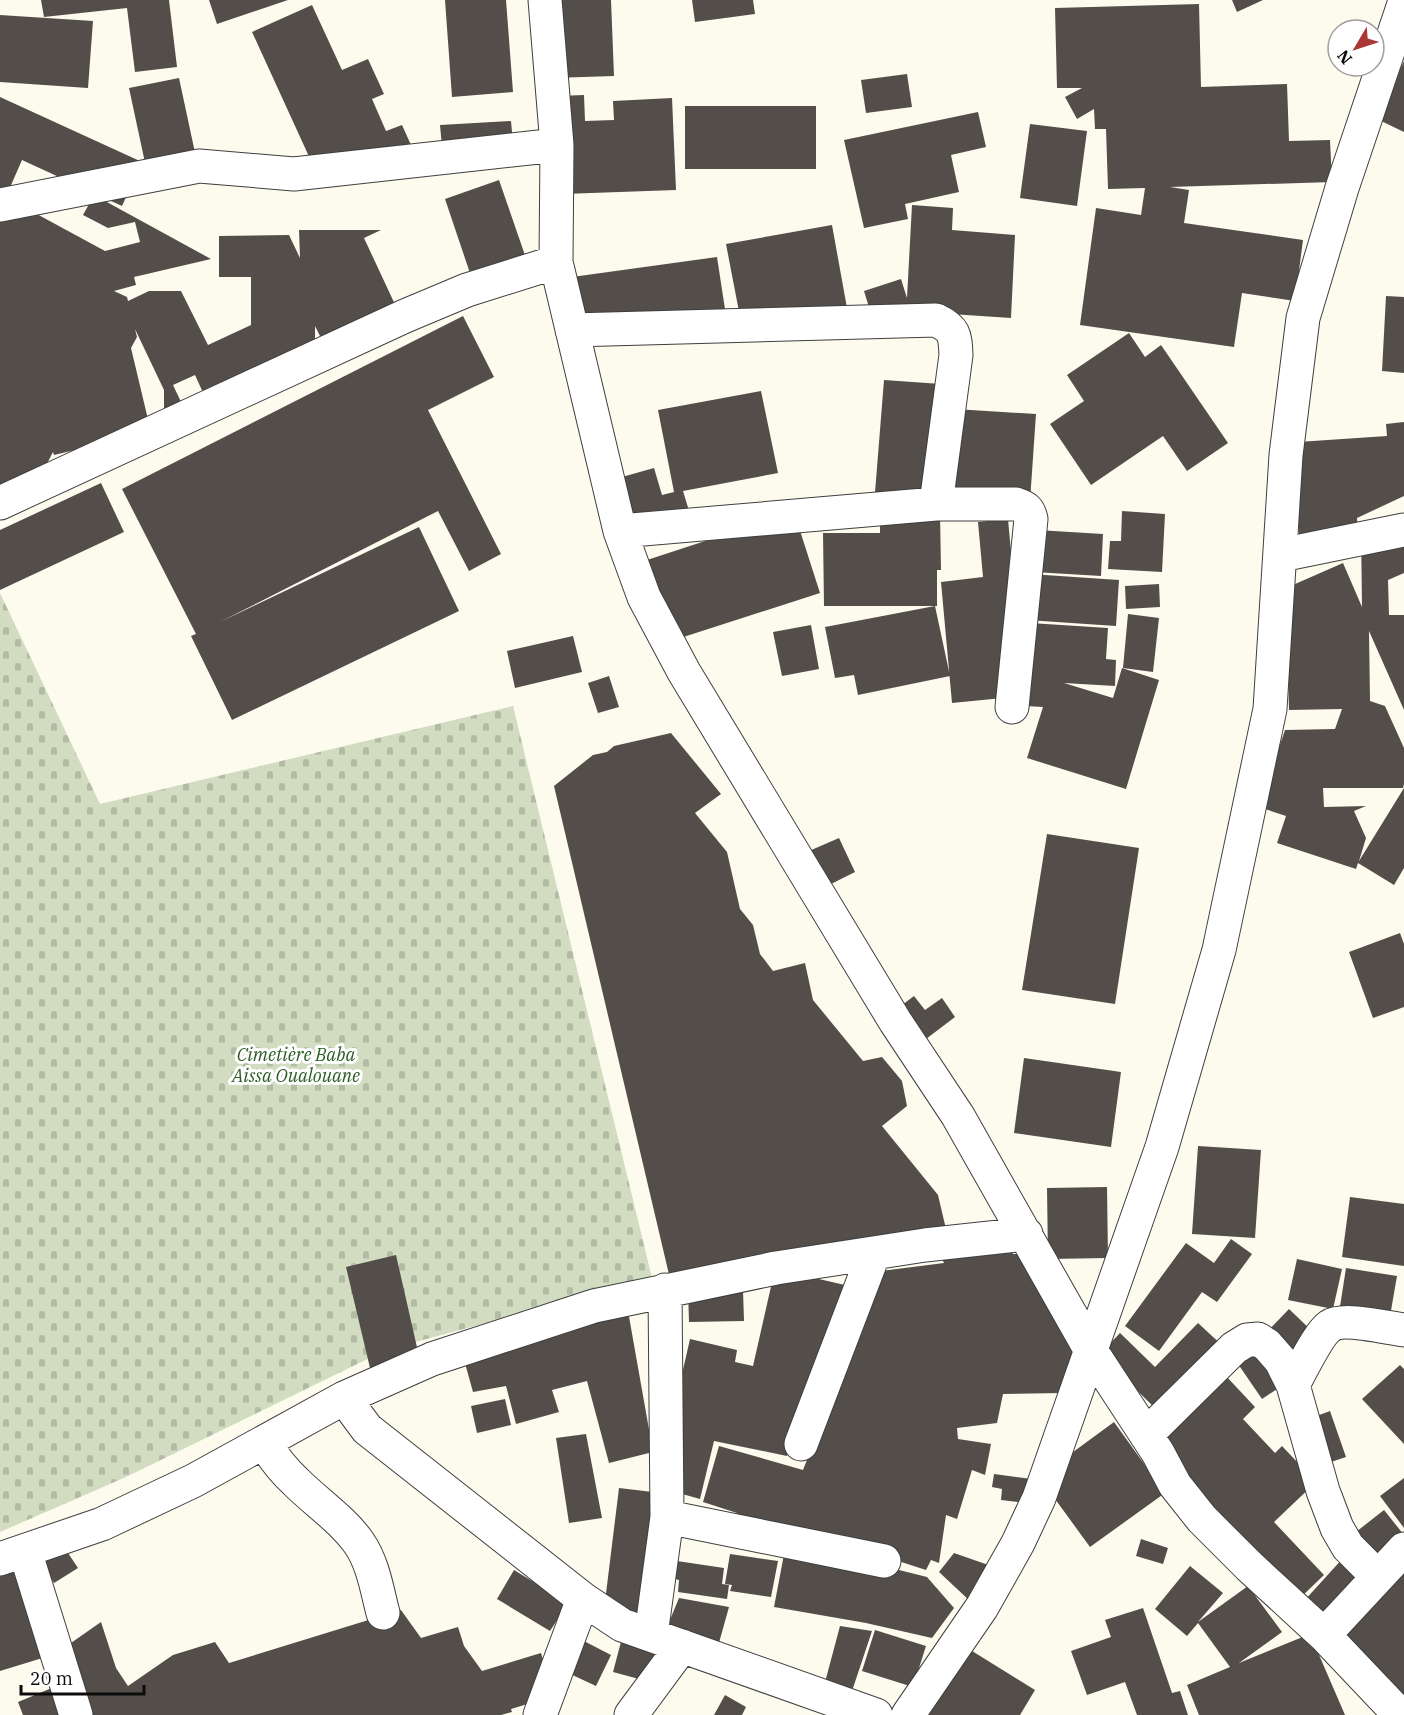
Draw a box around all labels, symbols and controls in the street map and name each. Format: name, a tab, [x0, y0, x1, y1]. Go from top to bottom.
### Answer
north arrow	[1326, 18, 1386, 78]
text: N	[1333, 46, 1356, 69]
park label: Cimetière Baba Aissa Oualouane	[231, 1043, 360, 1087]
scale bar	[21, 1658, 144, 1696]
text: 20 m	[30, 1667, 73, 1690]

